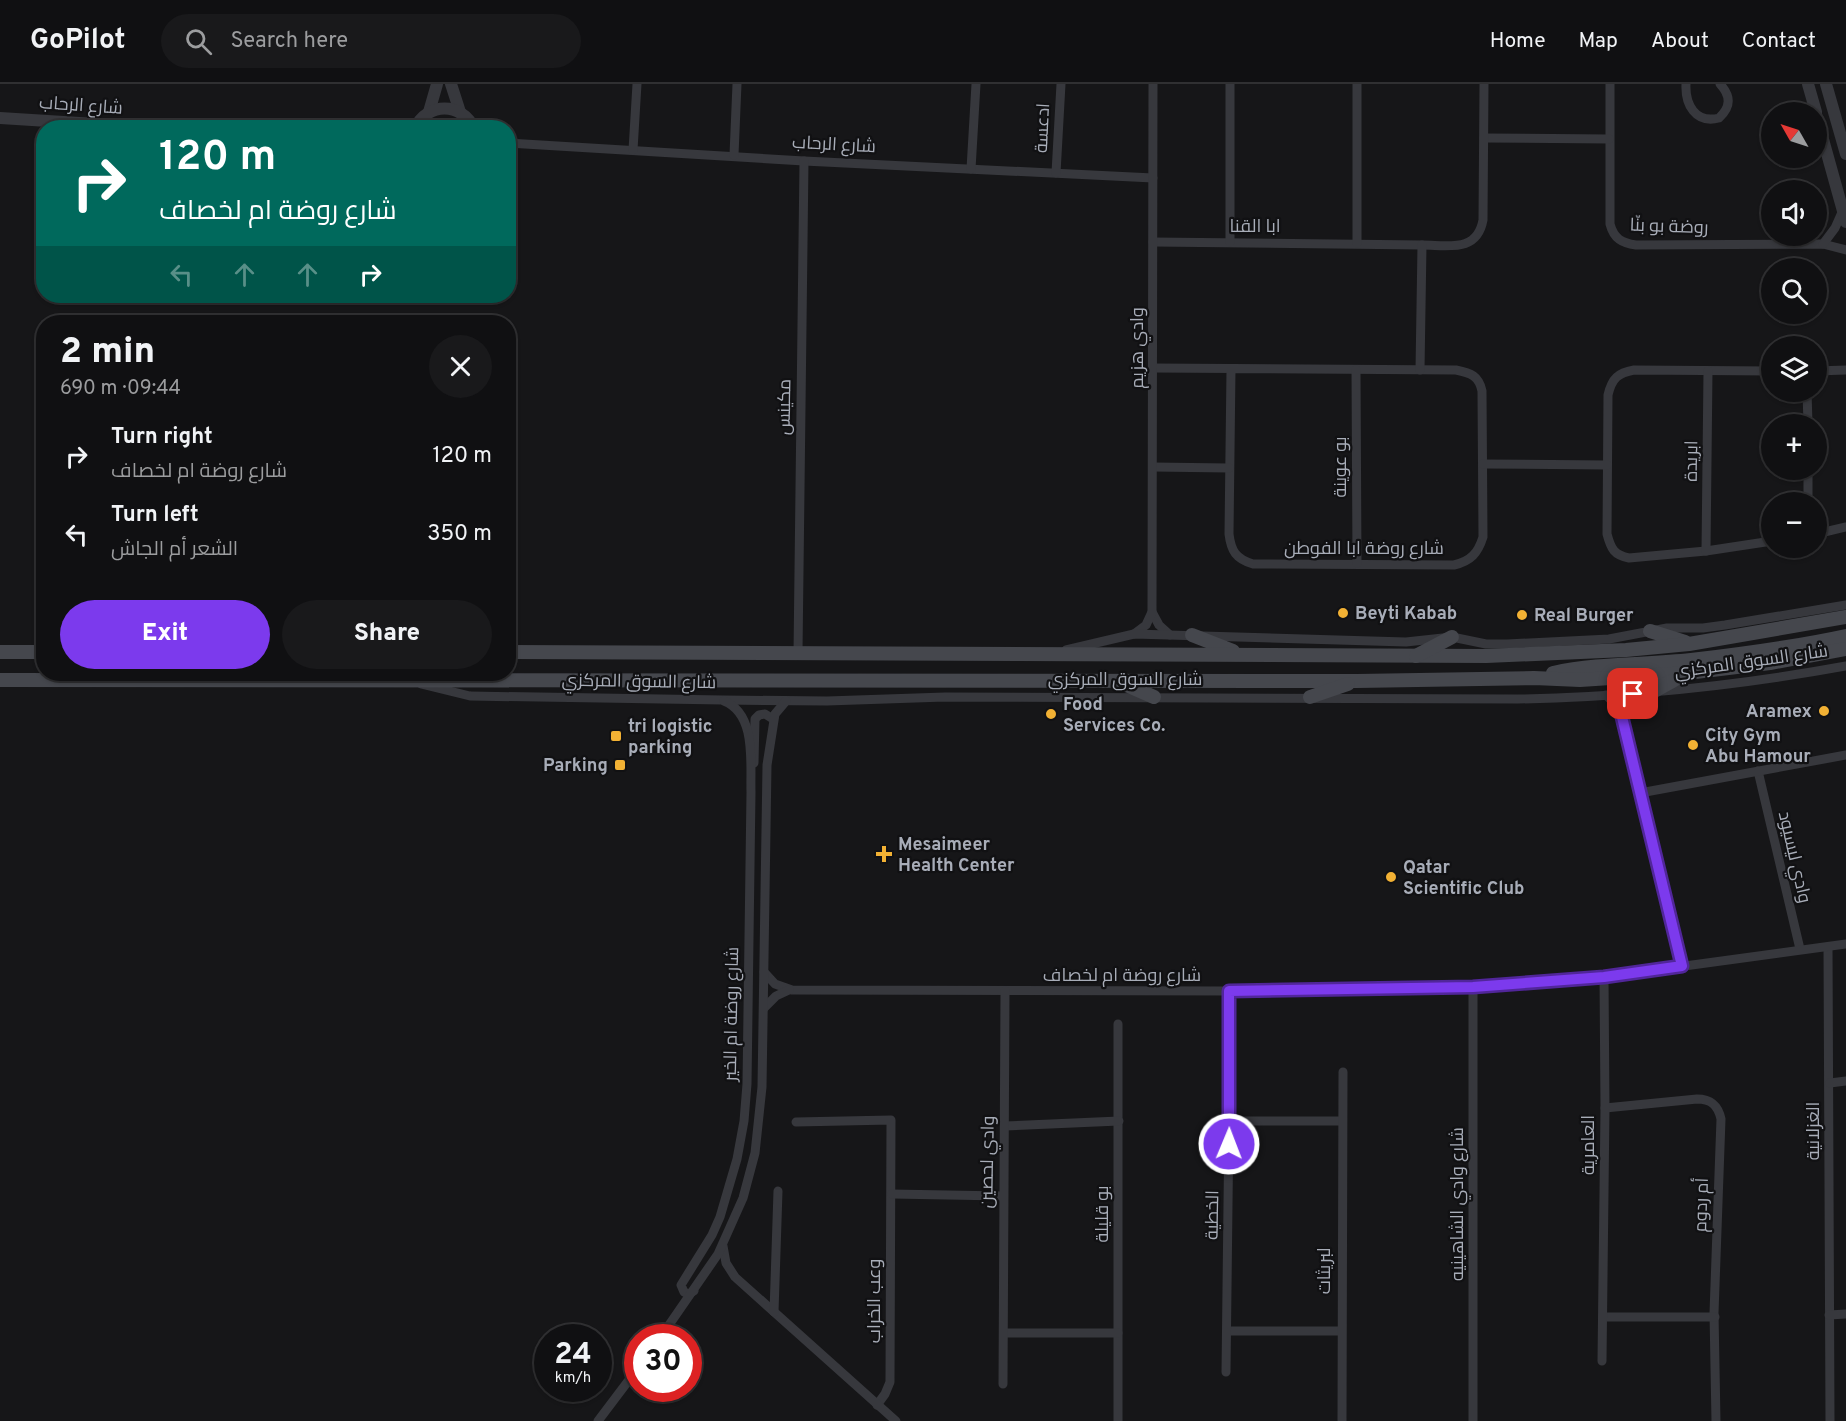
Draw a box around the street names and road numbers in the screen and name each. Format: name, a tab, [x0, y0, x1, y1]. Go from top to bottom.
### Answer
street label: شارع الرحاب	[38, 92, 124, 121]
street label: ادعسة	[1031, 102, 1056, 154]
street label: شارع الرحاب	[791, 132, 876, 159]
street label: روضة بو بنّا	[1629, 214, 1709, 240]
street label: ابا القنا	[1229, 216, 1281, 239]
street label: وادي هزيم	[1127, 307, 1151, 389]
street label: مكينس	[774, 379, 797, 435]
street label: بو عوينة	[1330, 436, 1353, 498]
street label: ابريدة	[1681, 440, 1704, 482]
street label: شارع روضة ابا الفوطن	[1284, 538, 1444, 561]
street label: شارع السوق المركزي	[1673, 640, 1830, 686]
street label: شارع السوق المركزي	[1048, 669, 1202, 693]
street label: شارع السوق المركزي	[561, 670, 716, 696]
street label: وادي ليسيود	[1771, 809, 1815, 906]
street label: شارع روضة ام الخير	[720, 946, 745, 1083]
street label: شارع روضة ام لخصاف	[1043, 965, 1201, 988]
street label: الغزلانية	[1803, 1102, 1826, 1160]
street label: وادي لحصين	[976, 1115, 1002, 1209]
street label: العامرية	[1578, 1115, 1601, 1175]
street label: شارع وادي الشاهينيه	[1447, 1127, 1471, 1281]
street label: أم ردوم	[1689, 1177, 1715, 1233]
street label: بو قليلة	[1092, 1185, 1115, 1243]
street label: الخطية	[1202, 1190, 1225, 1240]
street label: لبريثات	[1314, 1248, 1337, 1294]
street label: وعب الخراب	[864, 1259, 887, 1343]

